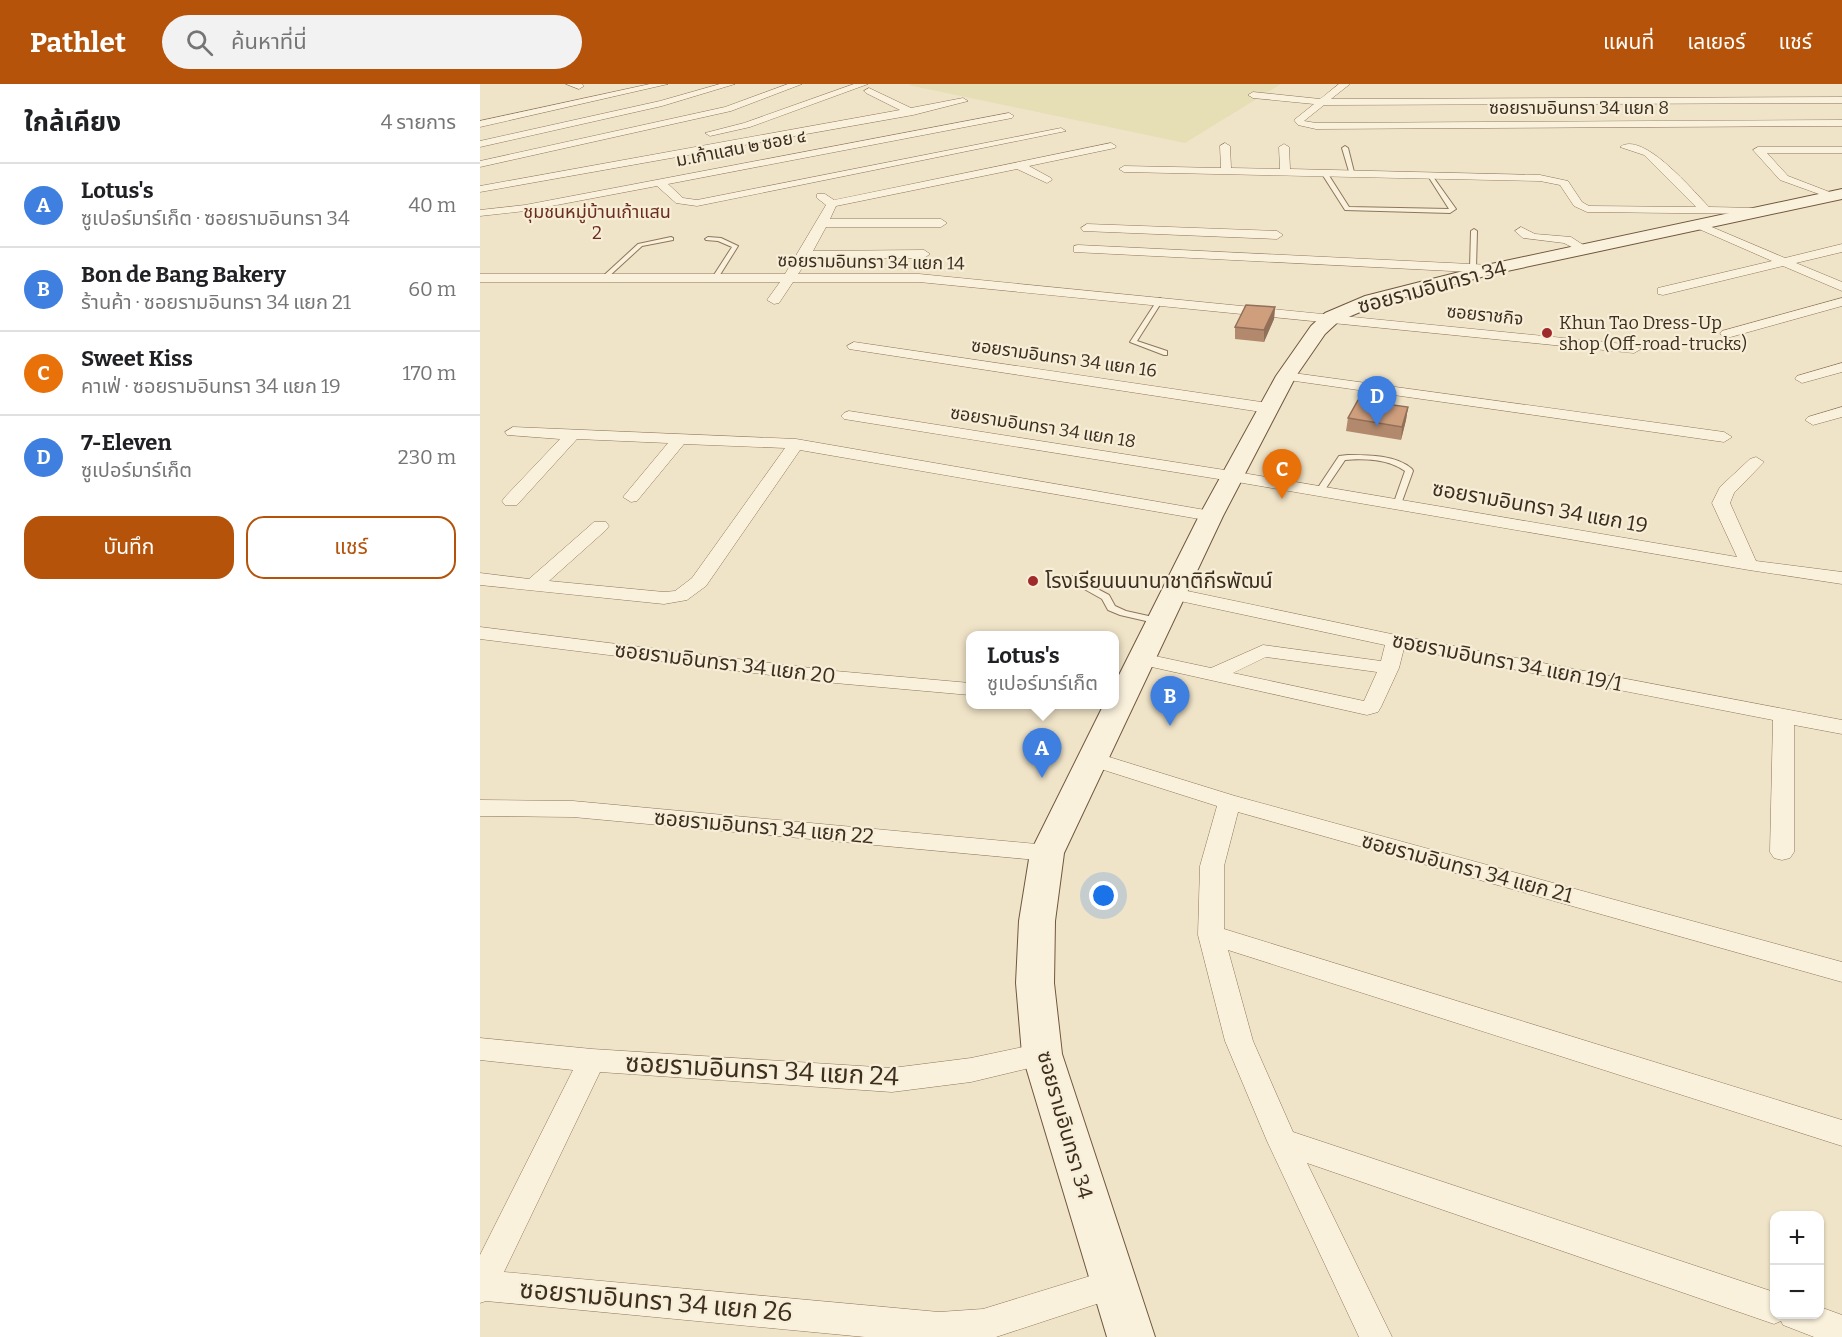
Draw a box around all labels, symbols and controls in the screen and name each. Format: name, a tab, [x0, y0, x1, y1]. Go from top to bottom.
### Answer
search box	[162, 15, 582, 69]
text: Pathlet	[30, 26, 126, 59]
icon: search	[183, 26, 216, 59]
text: ค้นหาที่นี่	[231, 28, 307, 55]
text: แผนที่	[1603, 29, 1654, 55]
text: เลเยอร์	[1687, 29, 1746, 55]
text: แชร์	[1779, 29, 1812, 55]
street label: ซอยรามอินทรา 34 แยก 8	[1489, 97, 1669, 119]
text: ใกล้เคียง	[24, 107, 121, 138]
text: 4 รายการ	[381, 110, 456, 134]
street label: ม.เก้าแสน ๒ ซอย ๔	[674, 125, 808, 171]
text: Lotus's	[81, 177, 154, 204]
text: A	[36, 193, 51, 217]
text: 40 m	[408, 193, 456, 217]
district label: ชุมชนหมู่บ้านเก้าแสน 2	[523, 201, 671, 244]
text: ซูเปอร์มาร์เก็ต · ซอยรามอินทรา 34	[81, 206, 350, 230]
street label: ซอยรามอินทรา 34 แยก 14	[777, 249, 965, 275]
street label: ซอยรามอินทรา 34	[1355, 255, 1509, 319]
text: Bon de Bang Bakery	[81, 261, 286, 288]
text: B	[37, 277, 50, 301]
text: 60 m	[408, 277, 456, 301]
text: ร้านค้า · ซอยรามอินทรา 34 แยก 21	[81, 290, 351, 314]
street label: ซอยราชกิจ	[1445, 300, 1525, 330]
place label: Khun Tao Dress-Up shop (Off-road-trucks)	[1559, 312, 1747, 355]
marker: Khun Tao Dress-Up shop (Off-road-trucks)	[1540, 326, 1554, 340]
street label: ซอยรามอินทรา 34 แยก 16	[970, 334, 1158, 382]
text: Sweet Kiss	[81, 345, 193, 372]
text: C	[37, 361, 50, 385]
text: 170 m	[403, 361, 456, 385]
text: คาเฟ่ · ซอยรามอินทรา 34 แยก 19	[81, 374, 341, 398]
pin: D	[1358, 376, 1396, 426]
street label: ซอยรามอินทรา 34 แยก 18	[949, 401, 1137, 453]
text: 7-Eleven	[81, 429, 172, 456]
text: D	[36, 445, 51, 469]
text: 230 m	[398, 445, 456, 469]
pin: C	[1262, 450, 1302, 499]
text: ซูเปอร์มาร์เก็ต	[81, 458, 192, 482]
street label: ซอยรามอินทรา 34 แยก 19	[1430, 475, 1650, 539]
button: บันทึก	[24, 516, 234, 579]
button: แชร์	[246, 516, 456, 579]
place label: โรงเรียนนนานาชาติกีรพัฒน์	[1045, 568, 1273, 594]
marker: โรงเรียนนนานาชาติกีรพัฒน์	[1026, 574, 1040, 588]
street label: ซอยรามอินทรา 34 แยก 19/1	[1390, 627, 1625, 697]
popup	[966, 631, 1119, 709]
street label: ซอยรามอินทรา 34 แยก 20	[613, 637, 837, 689]
text: Lotus's	[987, 642, 1060, 669]
text: ซูเปอร์มาร์เก็ต	[987, 671, 1098, 695]
pin: B	[1150, 676, 1190, 726]
pin: A	[1022, 728, 1062, 778]
street label: ซอยรามอินทรา 34 แยก 22	[653, 804, 875, 850]
street label: ซอยรามอินทรา 34 แยก 21	[1359, 827, 1576, 909]
your location	[1089, 881, 1118, 910]
street label: ซอยรามอินทรา 34 แยก 24	[624, 1047, 900, 1093]
street label: ซอยรามอินทรา 34	[1031, 1048, 1099, 1202]
map controls	[1770, 1211, 1824, 1319]
button: +	[1770, 1211, 1824, 1265]
button: −	[1770, 1265, 1824, 1319]
street label: ซอยรามอินทรา 34 แยก 26	[518, 1274, 794, 1328]

